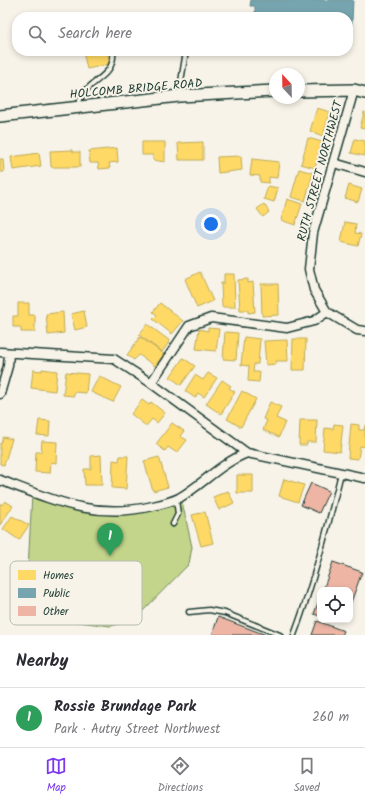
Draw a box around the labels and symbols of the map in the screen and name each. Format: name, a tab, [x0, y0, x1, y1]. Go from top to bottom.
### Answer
north arrow	[269, 68, 305, 104]
street label: HOLCOMB BRIDGE ROAD	[69, 74, 203, 104]
street label: RUTH STREET NORTHWEST	[292, 97, 348, 243]
your location	[201, 214, 221, 234]
pin: 1	[97, 523, 123, 556]
legend	[10, 561, 142, 625]
text: Homes	[43, 567, 74, 585]
text: Public	[43, 585, 70, 603]
text: Other	[43, 603, 70, 621]

